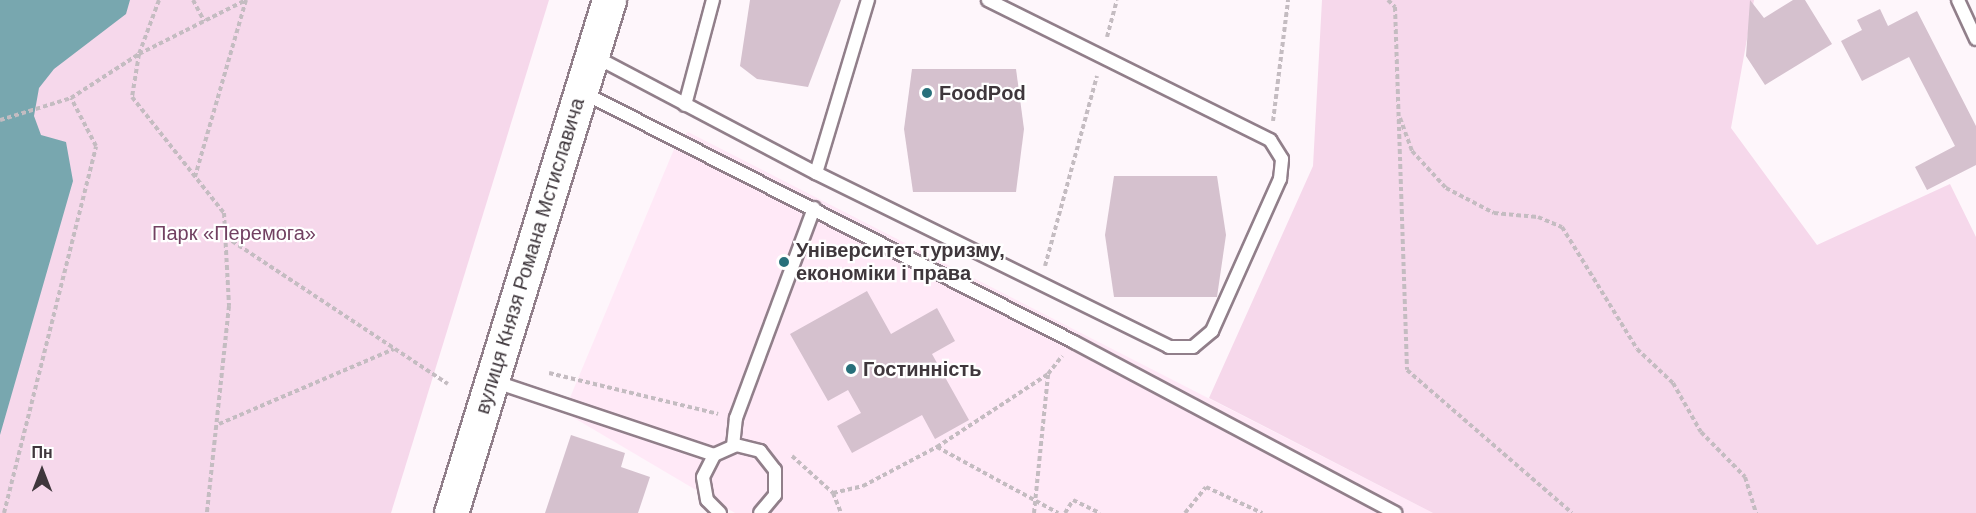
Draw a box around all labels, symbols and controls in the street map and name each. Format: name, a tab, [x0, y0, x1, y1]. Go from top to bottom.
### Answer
place label: FoodPod	[939, 81, 1026, 105]
marker: FoodPod	[920, 86, 934, 100]
street label: вулиця Князя Романа Мстиславича	[470, 95, 590, 417]
park label: Парк «Перемога»	[152, 221, 316, 245]
place label: Університет туризму, економіки і права	[796, 238, 1005, 285]
marker: Університет туризму, економіки і права	[777, 255, 791, 269]
place label: Гостинність	[863, 357, 981, 381]
marker: Гостинність	[844, 362, 858, 376]
north arrow	[12, 441, 72, 501]
text: Пн	[31, 444, 53, 461]

